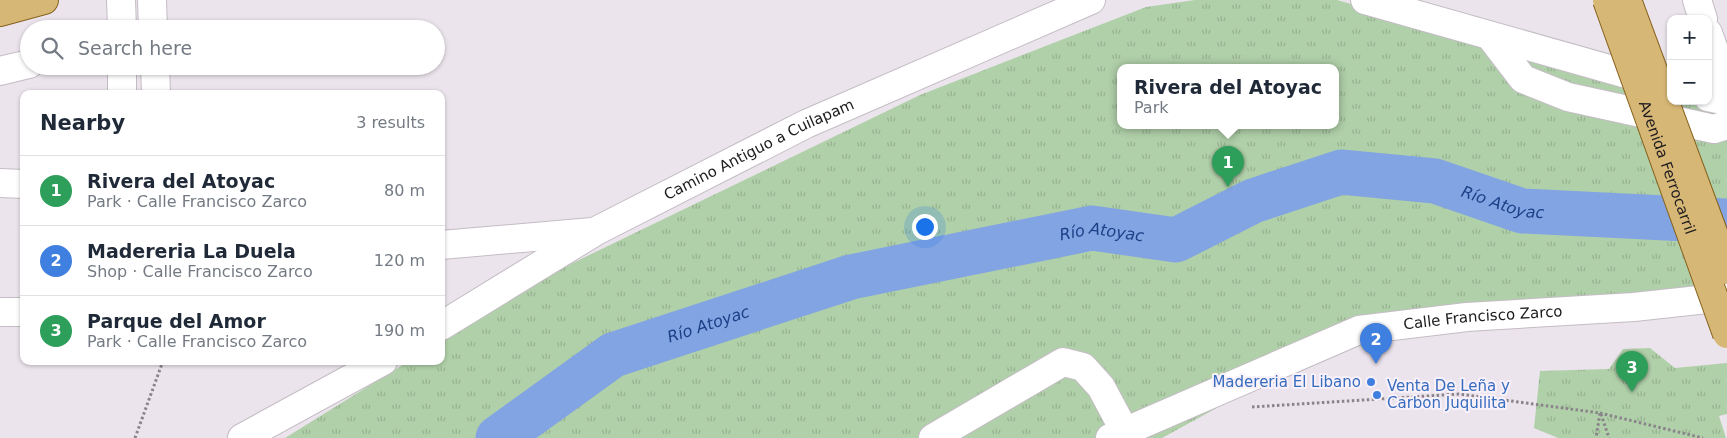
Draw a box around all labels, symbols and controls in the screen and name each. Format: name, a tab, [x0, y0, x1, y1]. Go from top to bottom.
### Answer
map controls	[1667, 15, 1712, 105]
button: +	[1667, 15, 1712, 60]
search box	[20, 20, 445, 75]
icon: search	[38, 34, 66, 62]
text: Search here	[78, 37, 192, 59]
button: −	[1667, 60, 1712, 105]
popup	[1117, 64, 1339, 129]
text: Rivera del Atoyac	[1134, 76, 1322, 98]
street label: Camino Antiguo a Cuilapam	[661, 95, 857, 204]
text: Park	[1134, 98, 1169, 117]
street label: Avenida Ferrocarril	[1635, 98, 1699, 237]
text: Nearby	[40, 111, 125, 135]
text: 3 results	[356, 113, 425, 132]
pin: 1	[1212, 146, 1244, 187]
text: Rivera del Atoyac	[87, 170, 275, 192]
text: 1	[50, 181, 62, 200]
text: 80 m	[384, 181, 425, 200]
water label: Río Atoyac	[1459, 181, 1545, 222]
text: Park · Calle Francisco Zarco	[87, 192, 307, 211]
your location	[912, 214, 938, 240]
water label: Río Atoyac	[1058, 218, 1146, 245]
text: Madereria La Duela	[87, 240, 296, 262]
text: 2	[50, 251, 62, 270]
text: 120 m	[374, 251, 425, 270]
text: Shop · Calle Francisco Zarco	[87, 262, 313, 281]
water label: Río Atoyac	[665, 301, 752, 346]
street label: Calle Francisco Zarco	[1402, 302, 1563, 334]
text: Parque del Amor	[87, 310, 266, 332]
text: 3	[50, 321, 62, 340]
text: 190 m	[374, 321, 425, 340]
pin: 2	[1360, 323, 1392, 364]
text: Park · Calle Francisco Zarco	[87, 332, 307, 351]
pin: 3	[1616, 351, 1648, 392]
place label: Madereria El Libano	[1212, 373, 1361, 391]
marker: Madereria El Libano	[1365, 376, 1377, 388]
place label: Venta De Leña y Carbon Juquilita	[1387, 377, 1510, 412]
marker: Venta De Leña y Carbon Juquilita	[1371, 389, 1383, 401]

